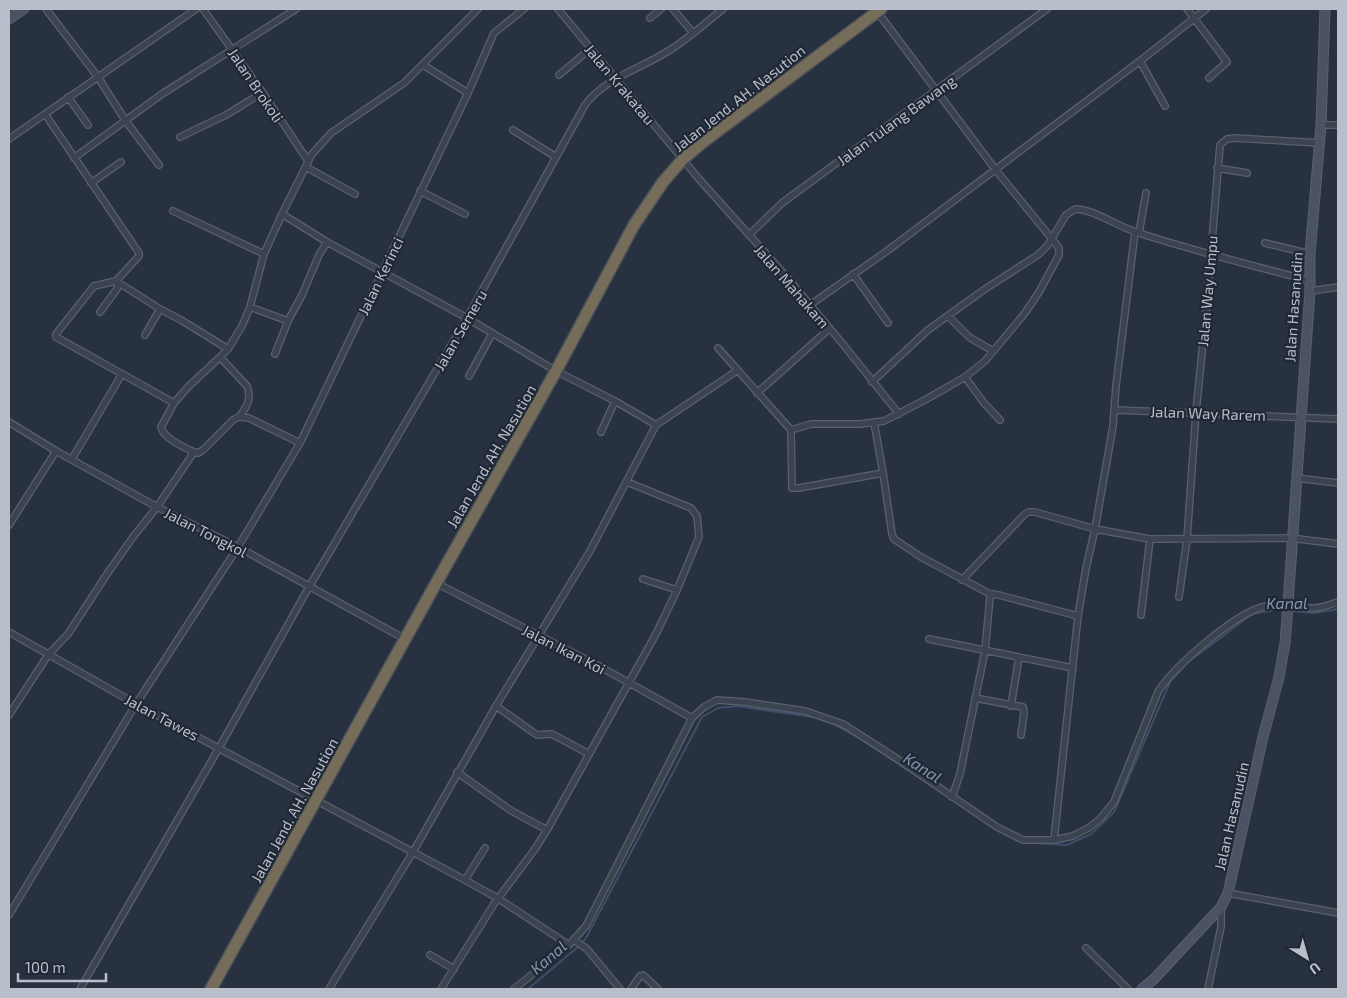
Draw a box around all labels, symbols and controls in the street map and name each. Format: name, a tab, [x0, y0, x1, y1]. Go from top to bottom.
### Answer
street label: Jalan Krakatau	[581, 40, 659, 128]
street label: Jalan Jend. AH. Nasution	[669, 41, 809, 155]
street label: Jalan Brokoli	[225, 44, 287, 126]
street label: Jalan Tulang Bawang	[833, 71, 959, 169]
street label: Jalan Kerinci	[353, 234, 407, 318]
street label: Jalan Way Umpu	[1193, 235, 1221, 347]
street label: Jalan Mahakam	[751, 240, 833, 332]
street label: Jalan Hasanudin	[1280, 251, 1306, 363]
street label: Jalan Semeru	[430, 286, 490, 374]
street label: Jalan Jend. AH. Nasution	[443, 381, 539, 531]
street label: Jalan Way Rarem	[1150, 402, 1266, 424]
street label: Jalan Tongkol	[161, 503, 251, 561]
water label: Kanal	[1266, 593, 1308, 612]
street label: Jalan Ikan Koi	[519, 620, 609, 678]
street label: Jalan Tawes	[122, 690, 202, 744]
street label: Jalan Jend. AH. Nasution	[247, 735, 341, 885]
water label: Kanal	[900, 748, 946, 786]
street label: Jalan Hasanudin	[1210, 760, 1252, 872]
north arrow	[1282, 933, 1332, 983]
water label: Kanal	[526, 936, 570, 978]
scale bar	[18, 950, 105, 982]
text: 100 m	[25, 958, 66, 976]
text: U	[1306, 959, 1324, 978]

